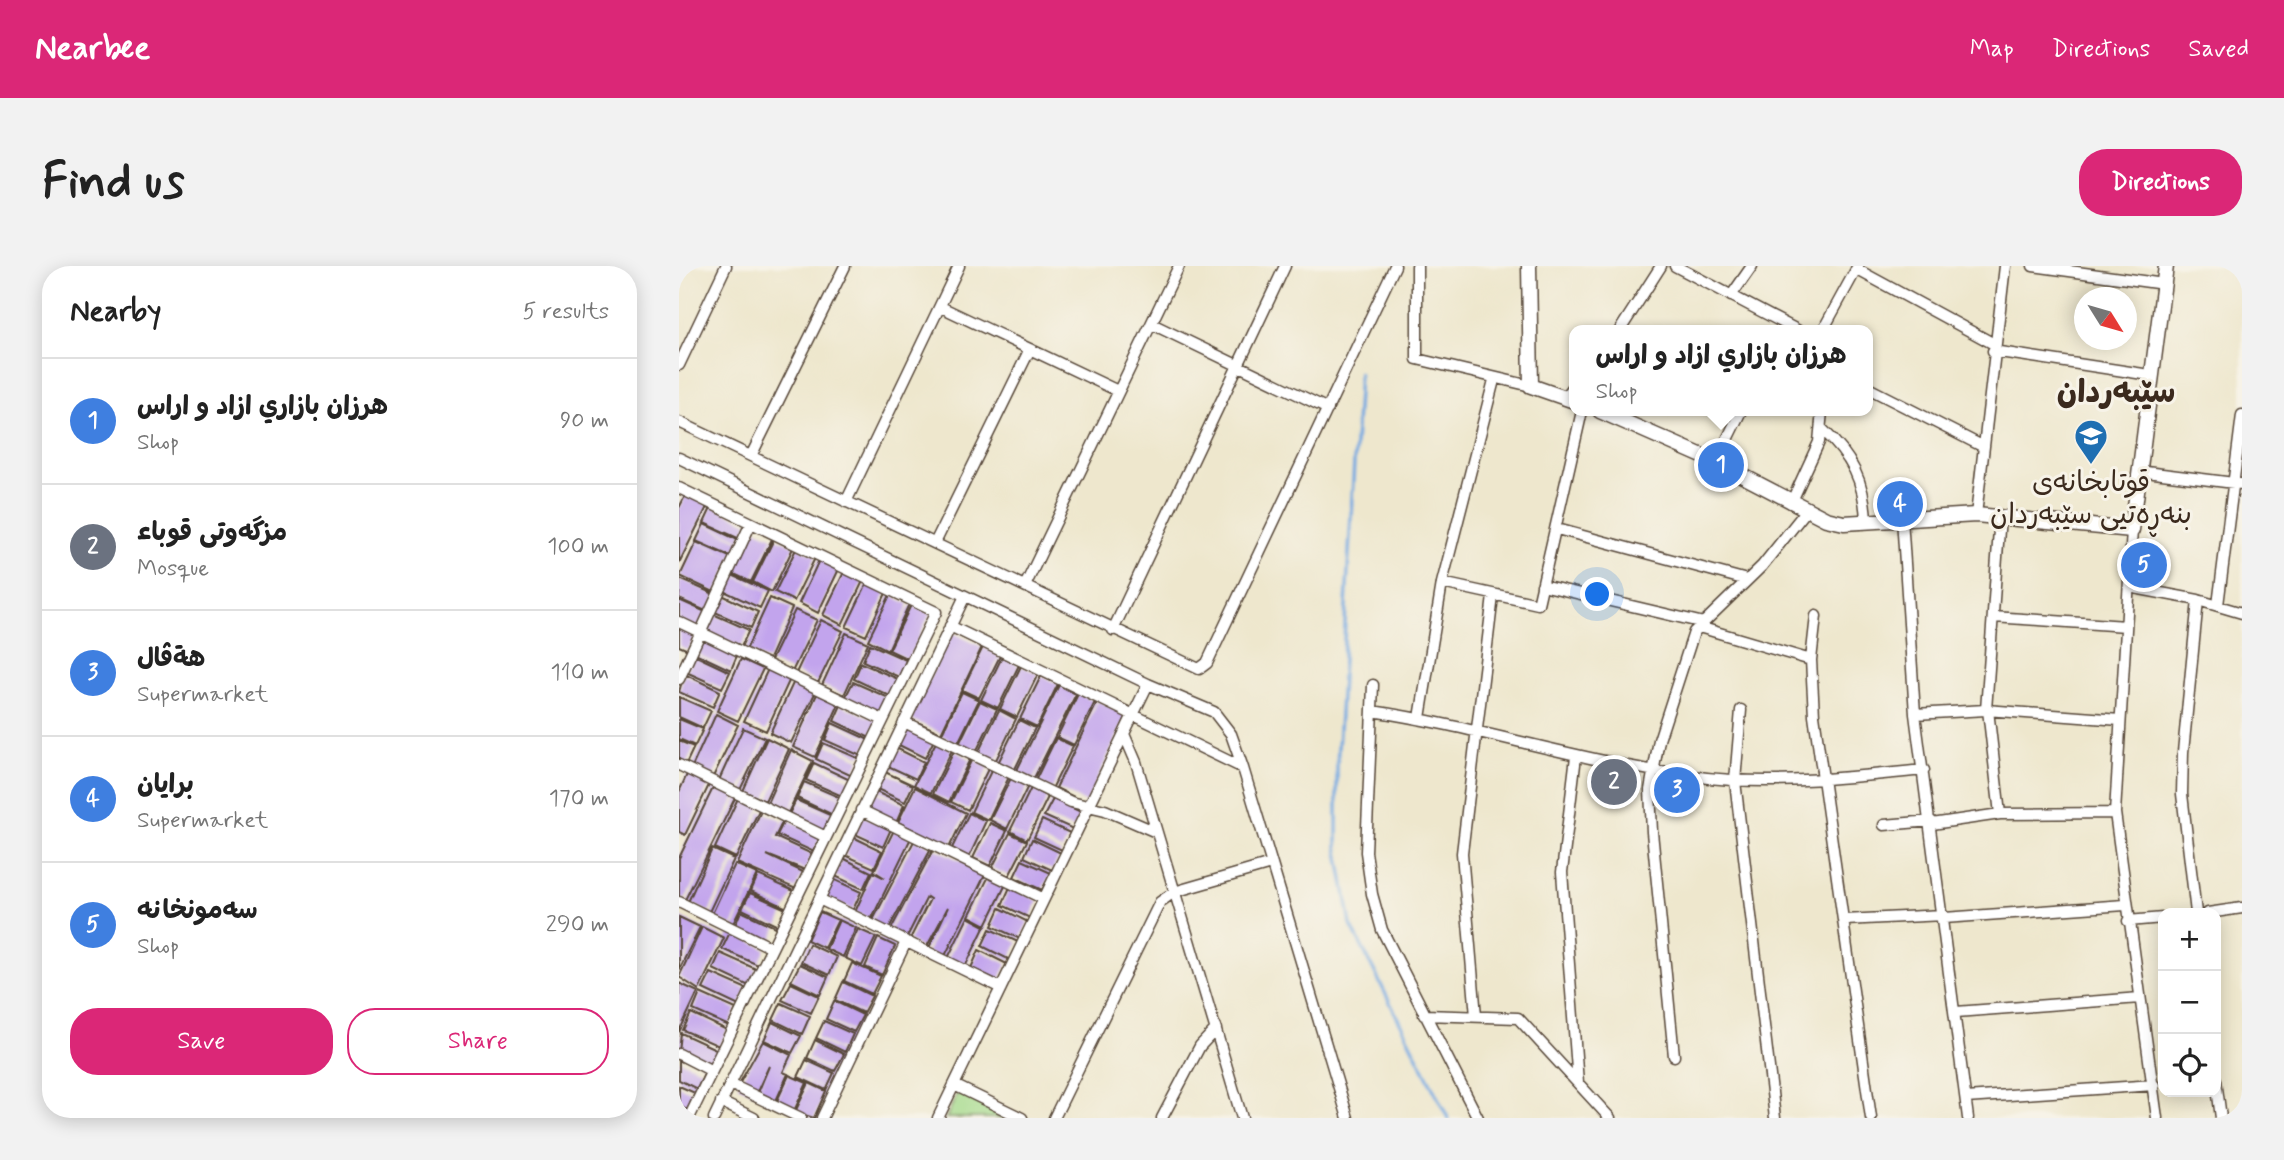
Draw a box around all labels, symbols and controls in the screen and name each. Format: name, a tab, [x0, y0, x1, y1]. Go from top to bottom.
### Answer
text: Nearbee	[35, 27, 150, 71]
text: Map	[1970, 34, 2014, 65]
text: Directions	[2052, 34, 2150, 65]
text: Saved	[2188, 34, 2249, 65]
button: Directions	[2079, 149, 2242, 216]
text: Find us	[42, 150, 185, 215]
north arrow	[2074, 287, 2137, 350]
text: Nearby	[70, 292, 161, 331]
text: 5 results	[523, 297, 609, 327]
popup	[1569, 325, 1873, 416]
text: هرزان بازاري ازاد و اراس	[1595, 339, 1847, 373]
district label: سێبەردان	[2057, 372, 2175, 414]
text: Shop	[1595, 377, 1638, 407]
text: هرزان بازاري ازاد و اراس	[137, 390, 388, 424]
text: 1	[88, 406, 98, 436]
text: 90 m	[560, 406, 609, 436]
school or university icon: قوتابخانەی بنەڕەتیی سێبەردان	[2072, 417, 2110, 466]
text: Shop	[137, 428, 179, 458]
pin: 1	[1698, 439, 1744, 491]
place label: قوتابخانەی بنەڕەتیی سێبەردان	[1990, 465, 2192, 537]
pin: 4	[1877, 478, 1923, 530]
text: مزگەوتی قوباء	[137, 516, 287, 550]
text: 2	[87, 532, 99, 562]
text: 100 m	[547, 532, 609, 562]
pin: 5	[2121, 539, 2167, 591]
text: Mosque	[137, 554, 209, 584]
your location	[1580, 577, 1614, 611]
text: هةڤال	[137, 642, 205, 676]
text: 3	[88, 658, 98, 688]
text: 110 m	[550, 658, 609, 688]
text: Supermarket	[137, 680, 268, 710]
pin: 2	[1591, 756, 1637, 808]
pin: 3	[1654, 764, 1700, 816]
text: برايان	[137, 768, 194, 802]
text: 4	[86, 784, 100, 814]
text: 170 m	[549, 784, 609, 814]
text: Supermarket	[137, 806, 268, 836]
text: سەمونخانە	[137, 894, 258, 928]
map controls	[2158, 908, 2221, 1097]
button: +	[2158, 908, 2221, 971]
text: 5	[86, 910, 100, 940]
text: 290 m	[546, 910, 609, 940]
text: Shop	[137, 932, 179, 962]
button: −	[2158, 971, 2221, 1034]
button: Save	[70, 1008, 333, 1075]
button: Share	[347, 1008, 609, 1075]
button: locate	[2158, 1034, 2221, 1097]

